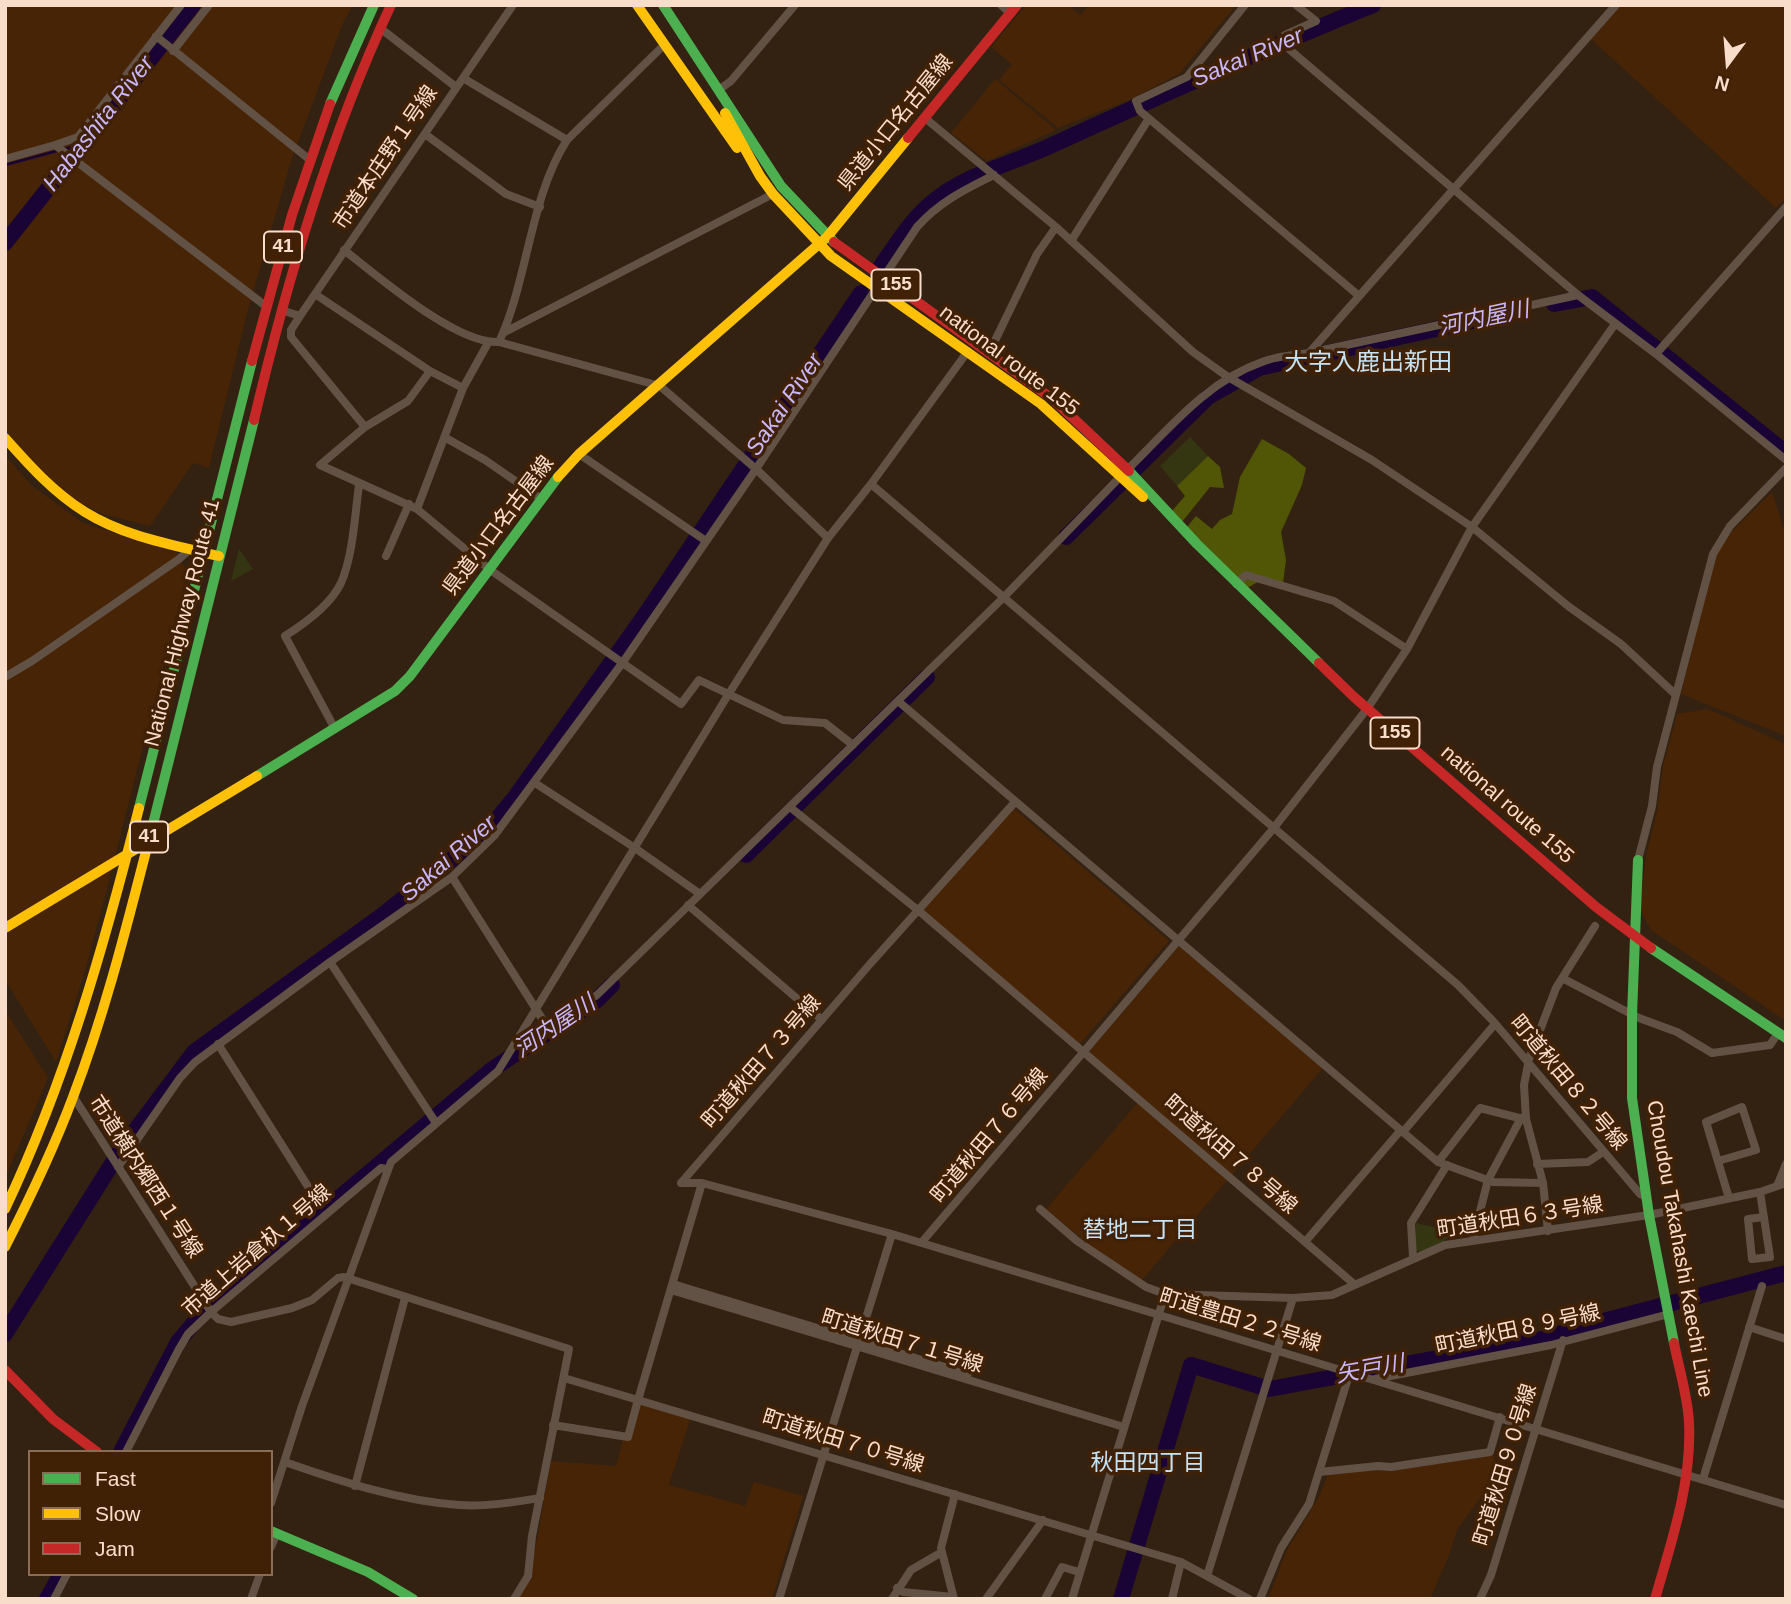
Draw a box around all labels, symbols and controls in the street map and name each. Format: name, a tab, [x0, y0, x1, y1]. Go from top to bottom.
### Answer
water label: Sakai River	[1188, 22, 1308, 94]
north arrow	[1693, 28, 1763, 98]
street label: 県道小口名古屋線	[833, 50, 959, 196]
water label: Habashita River	[38, 51, 160, 197]
text: N	[1713, 72, 1732, 96]
street label: 市道本庄野１号線	[329, 81, 443, 235]
road number: 41	[264, 232, 302, 262]
road number: 155	[872, 270, 920, 300]
water label: 河内屋川	[1436, 296, 1532, 342]
street label: national route 155	[934, 300, 1084, 422]
water label: Sakai River	[741, 349, 829, 461]
district label: 大字入鹿出新田	[1284, 349, 1452, 377]
street label: 県道小口名古屋線	[438, 451, 560, 601]
street label: National Highway Route 41	[140, 496, 226, 750]
road number: 155	[1370, 718, 1420, 748]
street label: national route 155	[1435, 740, 1579, 870]
water label: Sakai River	[396, 810, 502, 908]
road number: 41	[130, 822, 168, 852]
water label: 河内屋川	[509, 990, 601, 1064]
street label: 町道秋田７３号線	[697, 990, 827, 1134]
street label: 町道秋田８２号線	[1504, 1011, 1632, 1155]
street label: 町道秋田７６号線	[926, 1064, 1054, 1208]
street label: 町道秋田７８号線	[1158, 1090, 1302, 1220]
street label: 市道横内郷西１号線	[83, 1091, 207, 1263]
street label: Choudou Takahashi Kaechi Line	[1640, 1098, 1718, 1400]
street label: 市道上岩倉杁１号線	[177, 1179, 337, 1323]
street label: 町道秋田６３号線	[1435, 1192, 1605, 1244]
district label: 替地二丁目	[1083, 1217, 1197, 1245]
street label: 町道豊田２２号線	[1156, 1284, 1324, 1358]
street label: 町道秋田８９号線	[1433, 1300, 1603, 1360]
street label: 町道秋田７１号線	[818, 1305, 986, 1379]
water label: 矢戸川	[1334, 1350, 1406, 1390]
street label: 町道秋田９０号線	[1469, 1381, 1543, 1549]
street label: 町道秋田７０号線	[759, 1405, 927, 1479]
legend	[28, 1450, 273, 1576]
district label: 秋田四丁目	[1091, 1450, 1205, 1478]
text: Fast	[95, 1467, 136, 1490]
text: Slow	[95, 1502, 141, 1525]
text: Jam	[95, 1537, 135, 1560]

